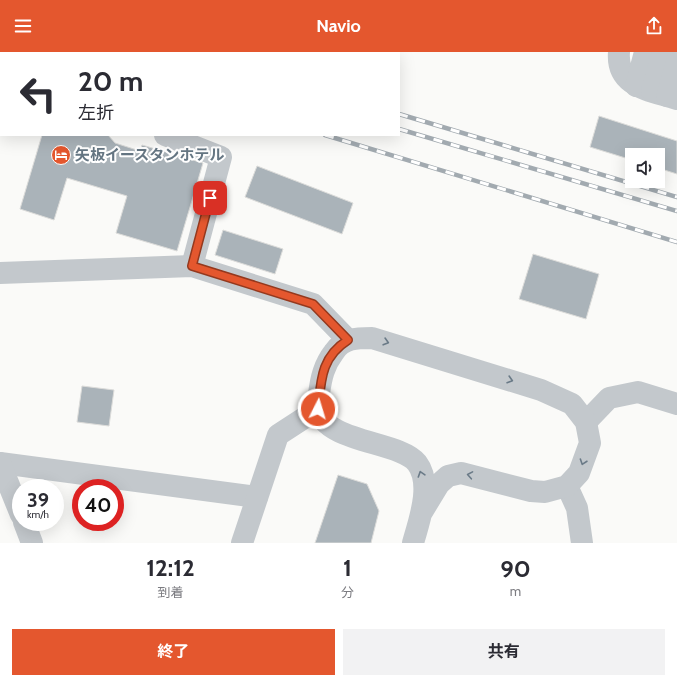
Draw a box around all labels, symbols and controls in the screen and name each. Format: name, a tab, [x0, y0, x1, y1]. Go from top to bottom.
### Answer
icon: menu	[12, 15, 34, 37]
text: Navio	[316, 15, 361, 37]
icon: share	[643, 15, 665, 37]
text: 20 m	[78, 64, 143, 98]
icon: left	[12, 68, 64, 120]
text: 左折	[78, 102, 114, 124]
hotel icon: 矢板イースタンホテル	[50, 144, 72, 166]
place label: 矢板イースタンホテル	[75, 146, 224, 164]
map controls	[625, 148, 665, 188]
button: sound	[625, 148, 665, 188]
pin	[193, 181, 227, 215]
icon: arrive	[199, 187, 221, 209]
one-way arrow	[382, 337, 389, 346]
one-way arrow	[507, 375, 514, 384]
position arrow	[297, 388, 339, 430]
one-way arrow	[580, 458, 588, 465]
one-way arrow	[417, 470, 426, 477]
one-way arrow	[467, 471, 473, 480]
speed limit sign: 40	[72, 479, 124, 531]
text: 39	[27, 488, 49, 512]
text: km/h	[27, 508, 49, 521]
text: 12:12	[146, 553, 195, 582]
text: 1	[343, 553, 352, 582]
text: 90	[500, 554, 531, 583]
text: m	[510, 583, 521, 599]
text: 到着	[157, 584, 183, 600]
text: 分	[341, 584, 354, 600]
button: 終了	[12, 629, 335, 675]
button: 共有	[343, 629, 665, 675]

